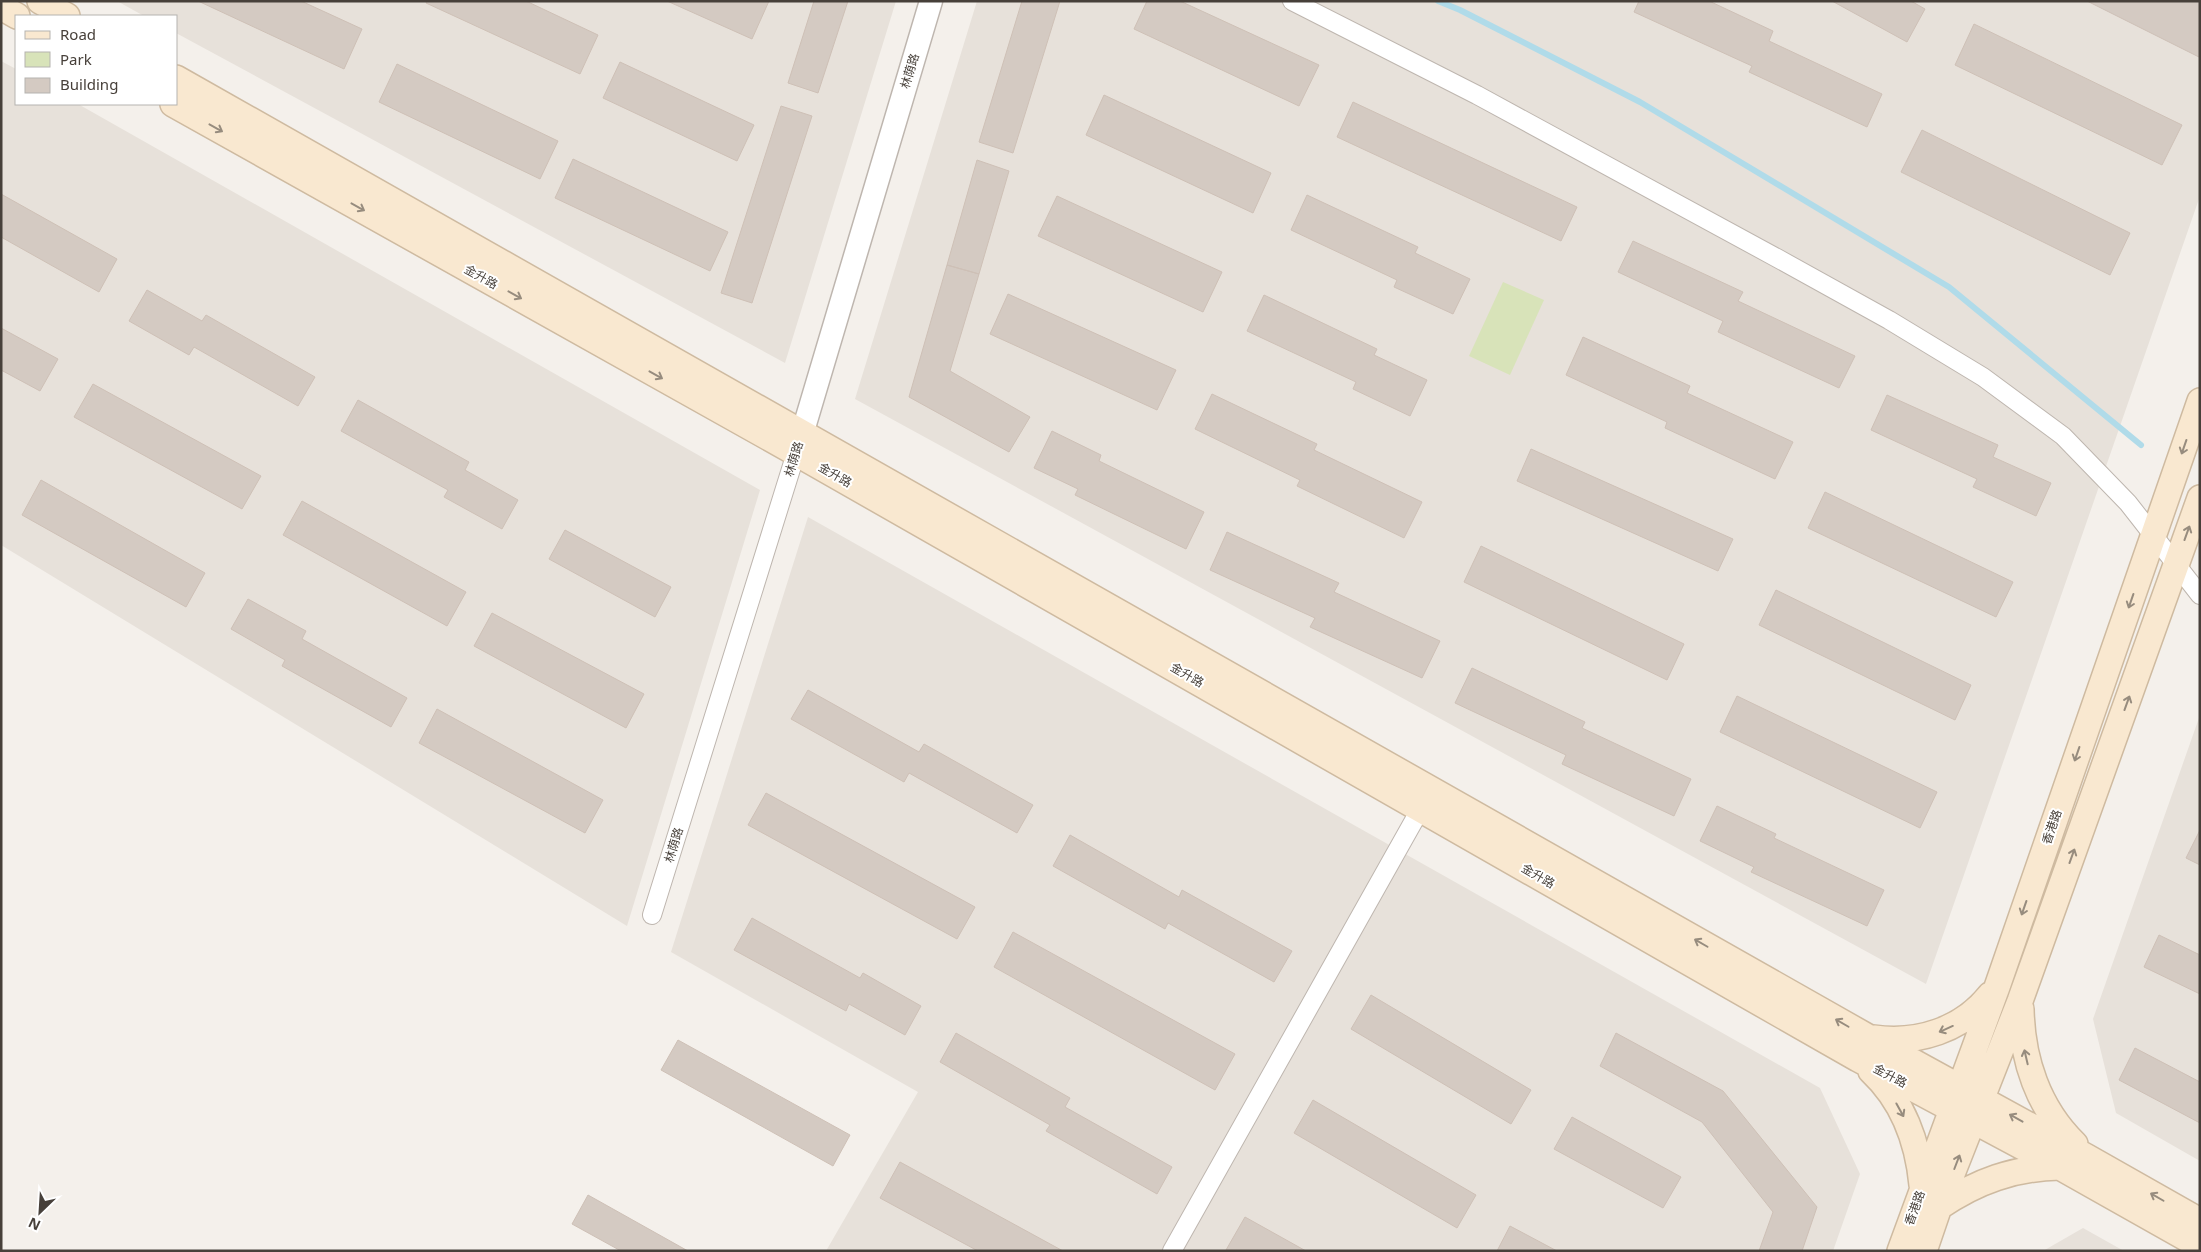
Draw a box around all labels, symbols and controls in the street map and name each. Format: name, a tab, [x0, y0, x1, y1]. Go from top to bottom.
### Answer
legend	[15, 15, 178, 105]
text: Road	[60, 24, 96, 44]
text: Park	[60, 49, 92, 69]
street label: 林荫路	[896, 51, 923, 91]
text: Building	[60, 74, 118, 94]
one-way arrow	[208, 123, 223, 133]
one-way arrow	[350, 202, 365, 212]
street label: 金升路	[461, 260, 501, 293]
one-way arrow	[507, 290, 522, 300]
one-way arrow	[649, 370, 663, 380]
street label: 林荫路	[780, 439, 807, 479]
one-way arrow	[2179, 439, 2188, 454]
street label: 金升路	[815, 458, 855, 491]
one-way arrow	[2183, 526, 2192, 542]
one-way arrow	[2125, 592, 2135, 608]
street label: 金升路	[1167, 658, 1207, 691]
one-way arrow	[2123, 696, 2132, 711]
one-way arrow	[2072, 746, 2081, 762]
street label: 香港路	[2038, 807, 2065, 847]
street label: 林荫路	[660, 825, 687, 865]
one-way arrow	[2068, 849, 2077, 864]
street label: 金升路	[1518, 859, 1558, 892]
one-way arrow	[2019, 900, 2028, 915]
one-way arrow	[1695, 937, 1709, 947]
one-way arrow	[1836, 1017, 1850, 1027]
one-way arrow	[1939, 1024, 1954, 1034]
one-way arrow	[2021, 1049, 2030, 1065]
street label: 金升路	[1870, 1060, 1910, 1092]
one-way arrow	[1895, 1103, 1905, 1118]
one-way arrow	[2009, 1112, 2023, 1122]
one-way arrow	[1953, 1154, 1962, 1170]
north arrow	[15, 1187, 65, 1237]
street label: 香港路	[1900, 1188, 1929, 1228]
one-way arrow	[2150, 1192, 2165, 1202]
text: N	[25, 1213, 43, 1235]

